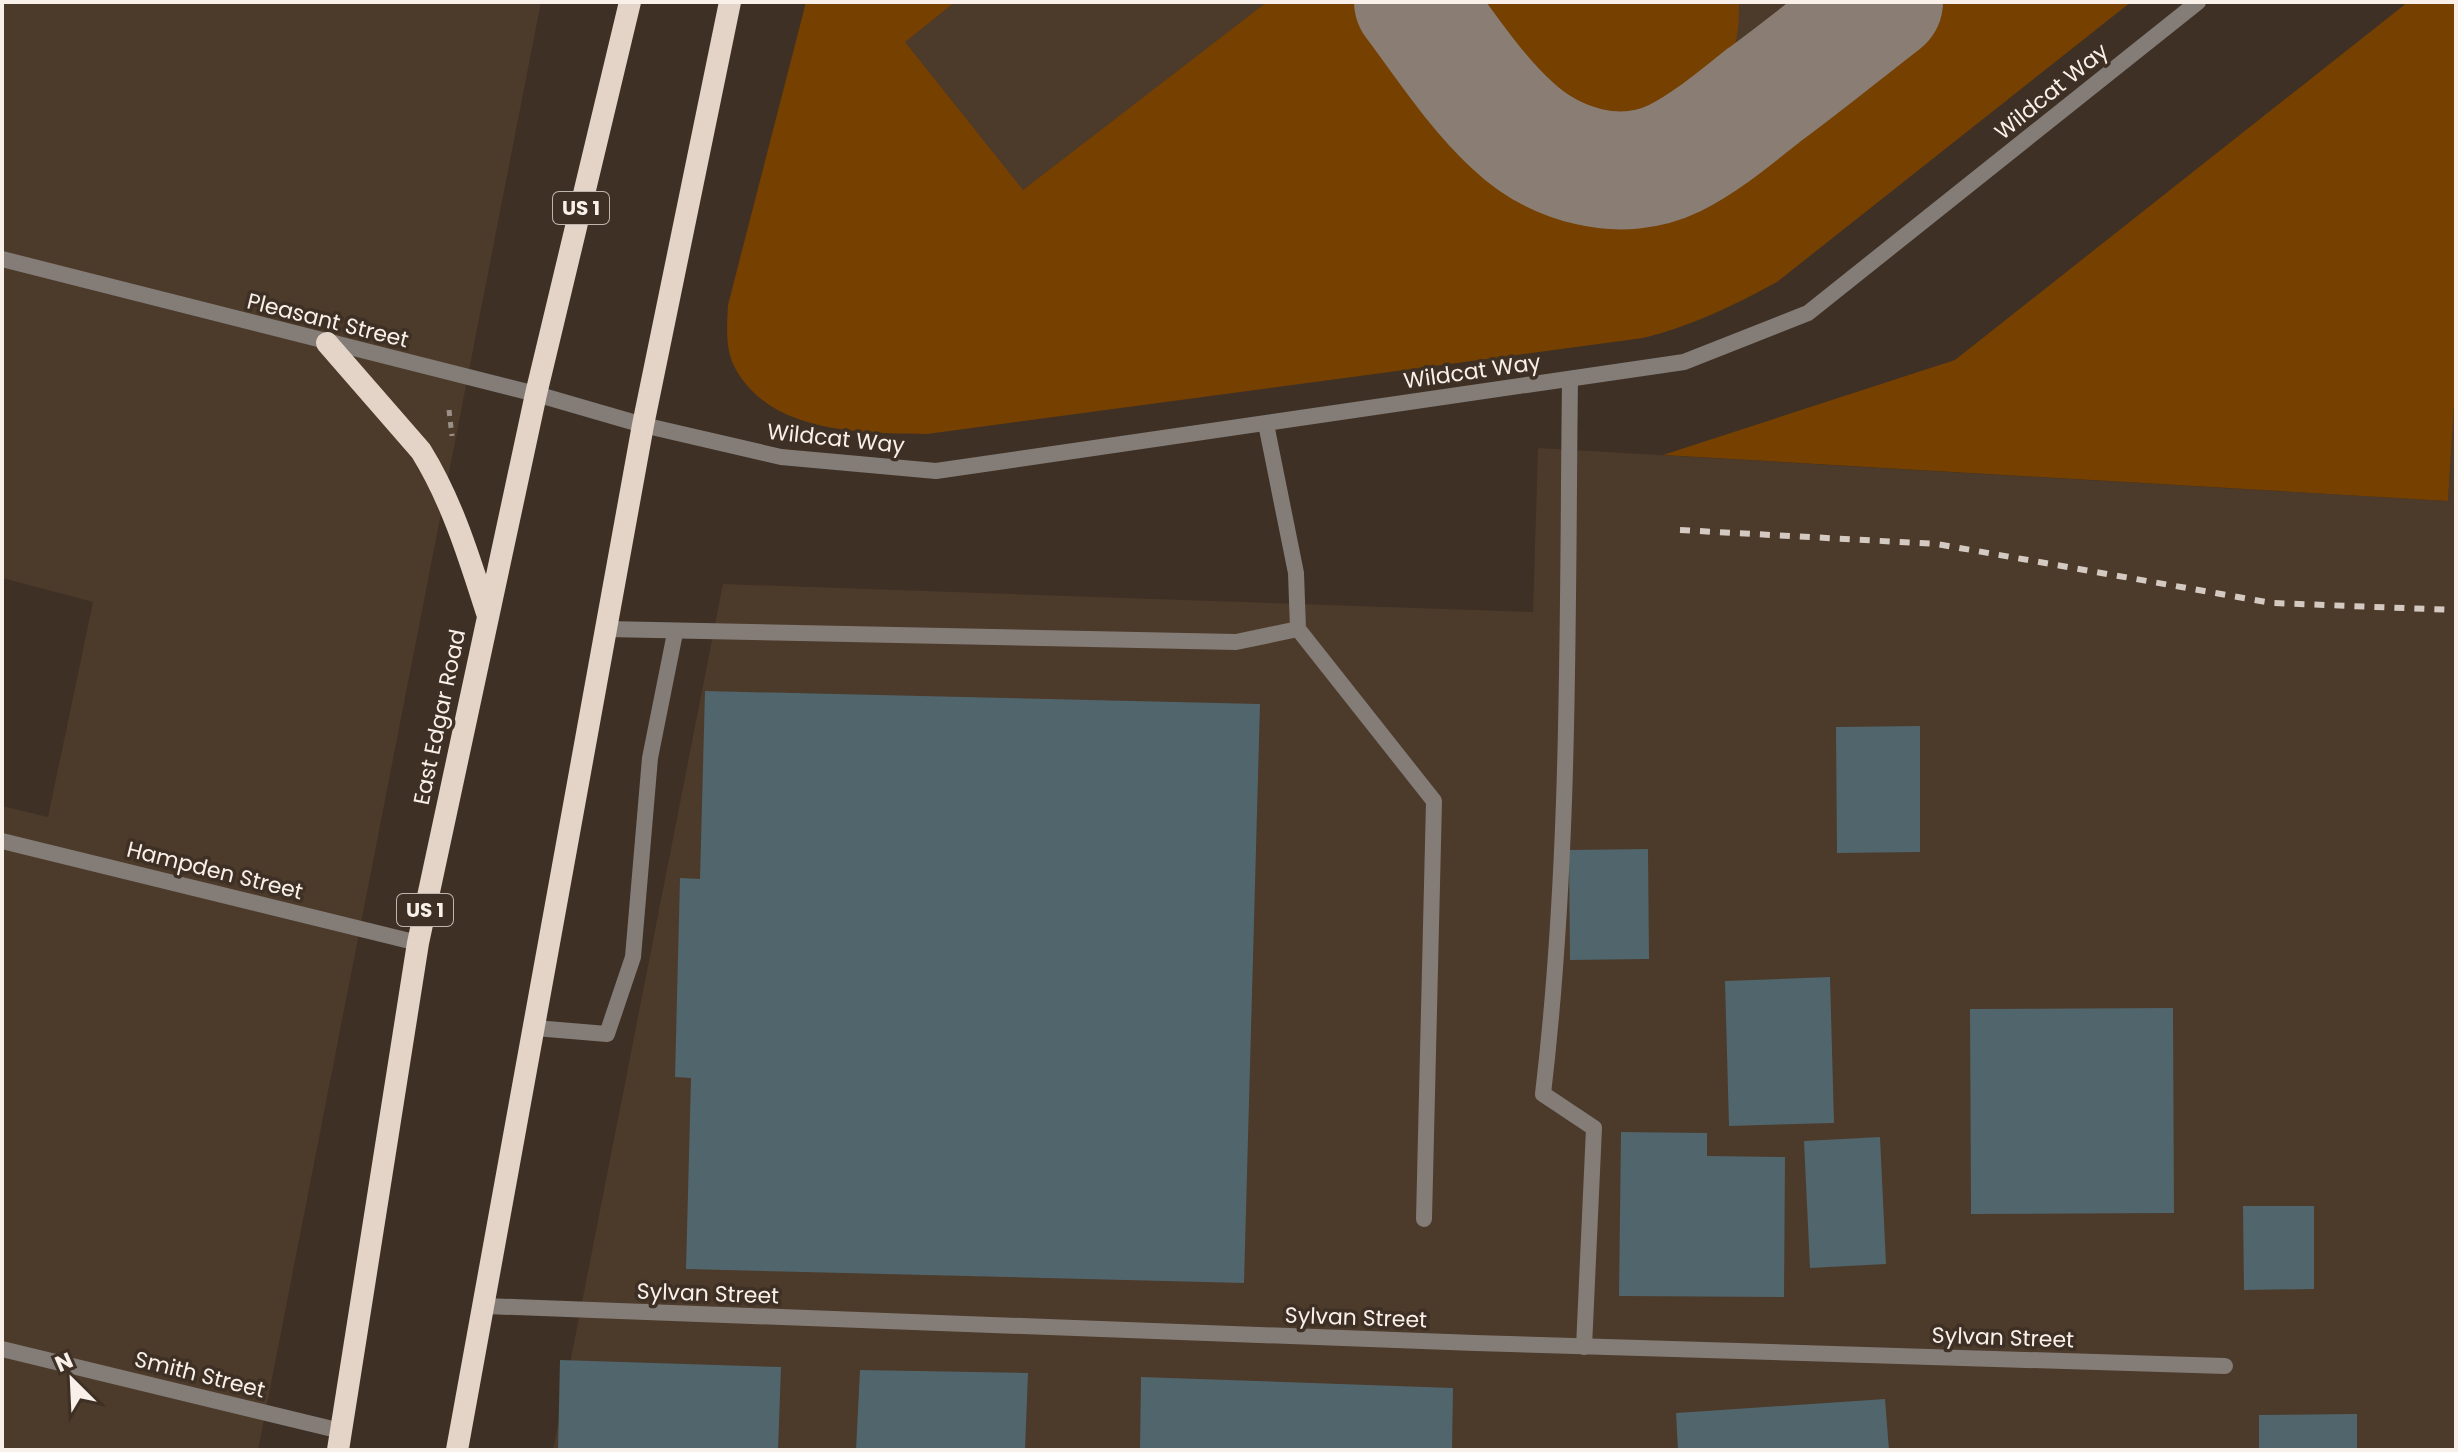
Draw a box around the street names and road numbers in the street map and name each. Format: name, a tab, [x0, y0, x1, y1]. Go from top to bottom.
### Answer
street label: Wildcat Way	[1988, 36, 2115, 147]
road number: US 1	[553, 192, 609, 224]
street label: Pleasant Street	[244, 285, 412, 356]
street label: Wildcat Way	[1402, 346, 1543, 396]
street label: Wildcat Way	[766, 416, 907, 461]
street label: East Edgar Road	[406, 626, 473, 808]
street label: Hampden Street	[124, 834, 306, 907]
road number: US 1	[397, 894, 453, 926]
street label: Sylvan Street	[636, 1276, 780, 1311]
street label: Sylvan Street	[1284, 1300, 1428, 1335]
street label: Sylvan Street	[1931, 1320, 2075, 1355]
street label: Smith Street	[131, 1343, 268, 1406]

